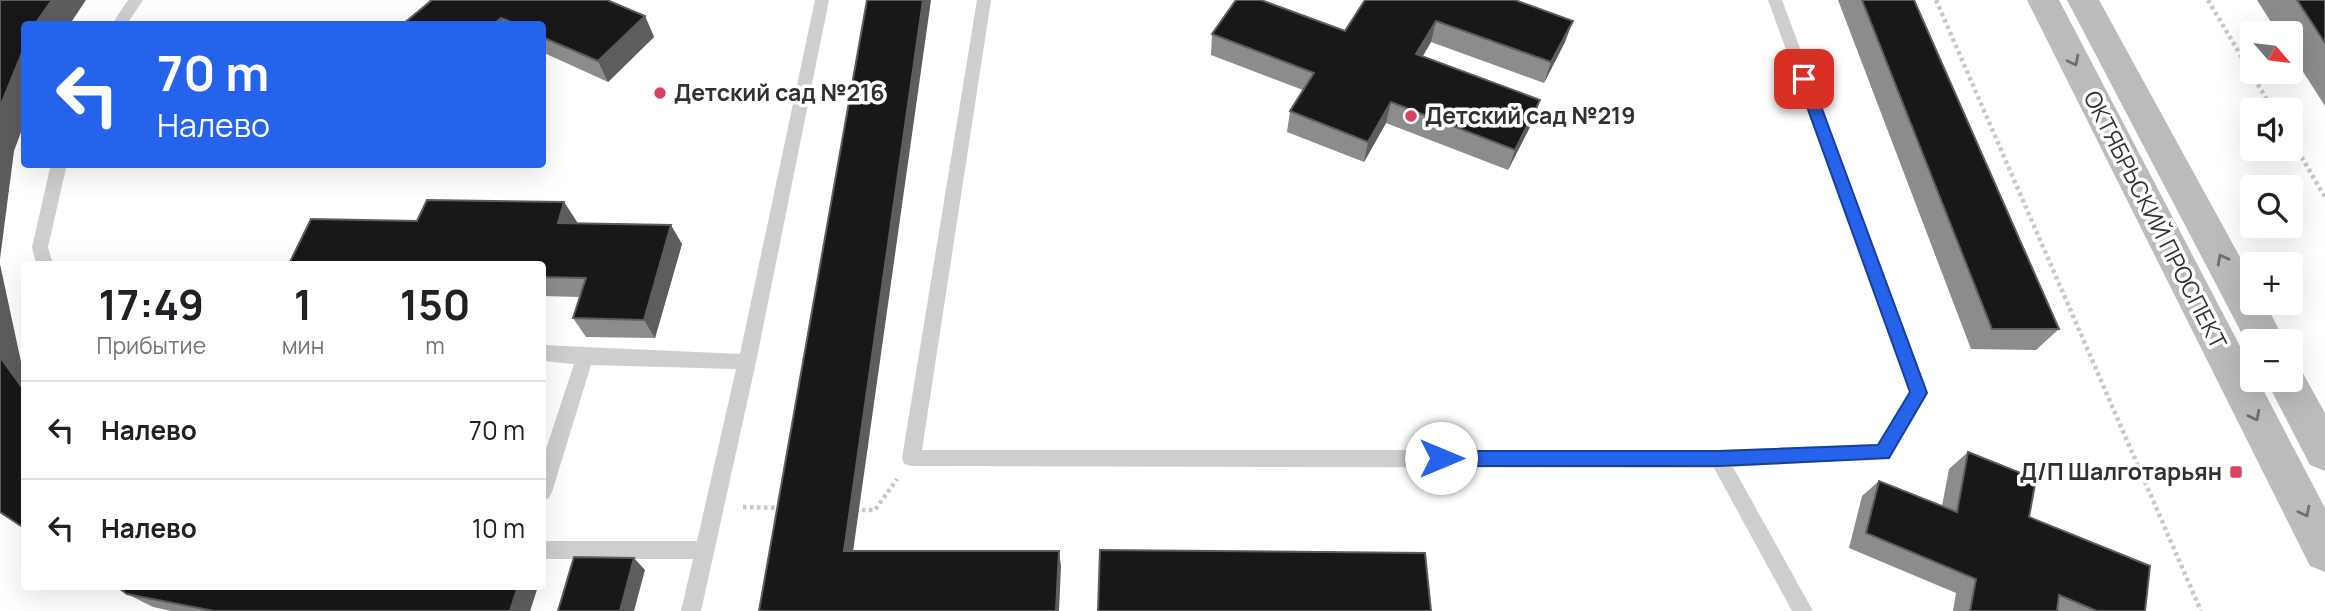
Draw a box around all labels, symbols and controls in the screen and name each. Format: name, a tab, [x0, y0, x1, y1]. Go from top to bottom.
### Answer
north arrow	[2240, 21, 2303, 84]
map controls	[2240, 21, 2303, 392]
text: 70 m	[157, 39, 269, 106]
icon: left	[42, 49, 133, 140]
pin	[1774, 49, 1834, 109]
one-way arrow	[2066, 54, 2079, 66]
icon: arrive	[1785, 60, 1823, 98]
place label: Детский сад №216	[674, 76, 884, 108]
marker: Детский сад №216	[652, 85, 668, 101]
street label: ОКТЯБРЬСКИЙ ПРОСПЕКТ	[2077, 85, 2235, 354]
button: sound	[2240, 98, 2303, 161]
place label: Детский сад №219	[1425, 99, 1635, 131]
text: Налево	[157, 103, 270, 147]
marker: Детский сад №219	[1403, 108, 1419, 124]
button: search	[2240, 175, 2303, 238]
button: +	[2240, 252, 2303, 315]
one-way arrow	[2217, 254, 2230, 267]
text: 17:49	[98, 275, 204, 333]
text: 1	[294, 275, 312, 333]
text: 150	[400, 275, 470, 333]
text: Прибытие	[97, 329, 206, 361]
text: мин	[282, 329, 324, 361]
text: m	[425, 329, 445, 361]
button: −	[2240, 329, 2303, 392]
one-way arrow	[2247, 409, 2261, 421]
icon: left	[42, 411, 80, 449]
text: Налево	[101, 412, 197, 448]
text: 70 m	[469, 412, 525, 448]
position arrow	[1404, 421, 1478, 495]
place label: Д/П Шалготарьян	[2020, 455, 2222, 487]
marker: Д/П Шалготарьян	[2228, 464, 2244, 480]
one-way arrow	[2296, 505, 2310, 517]
icon: left	[42, 509, 80, 547]
text: Налево	[101, 510, 197, 546]
text: 10 m	[472, 510, 525, 546]

